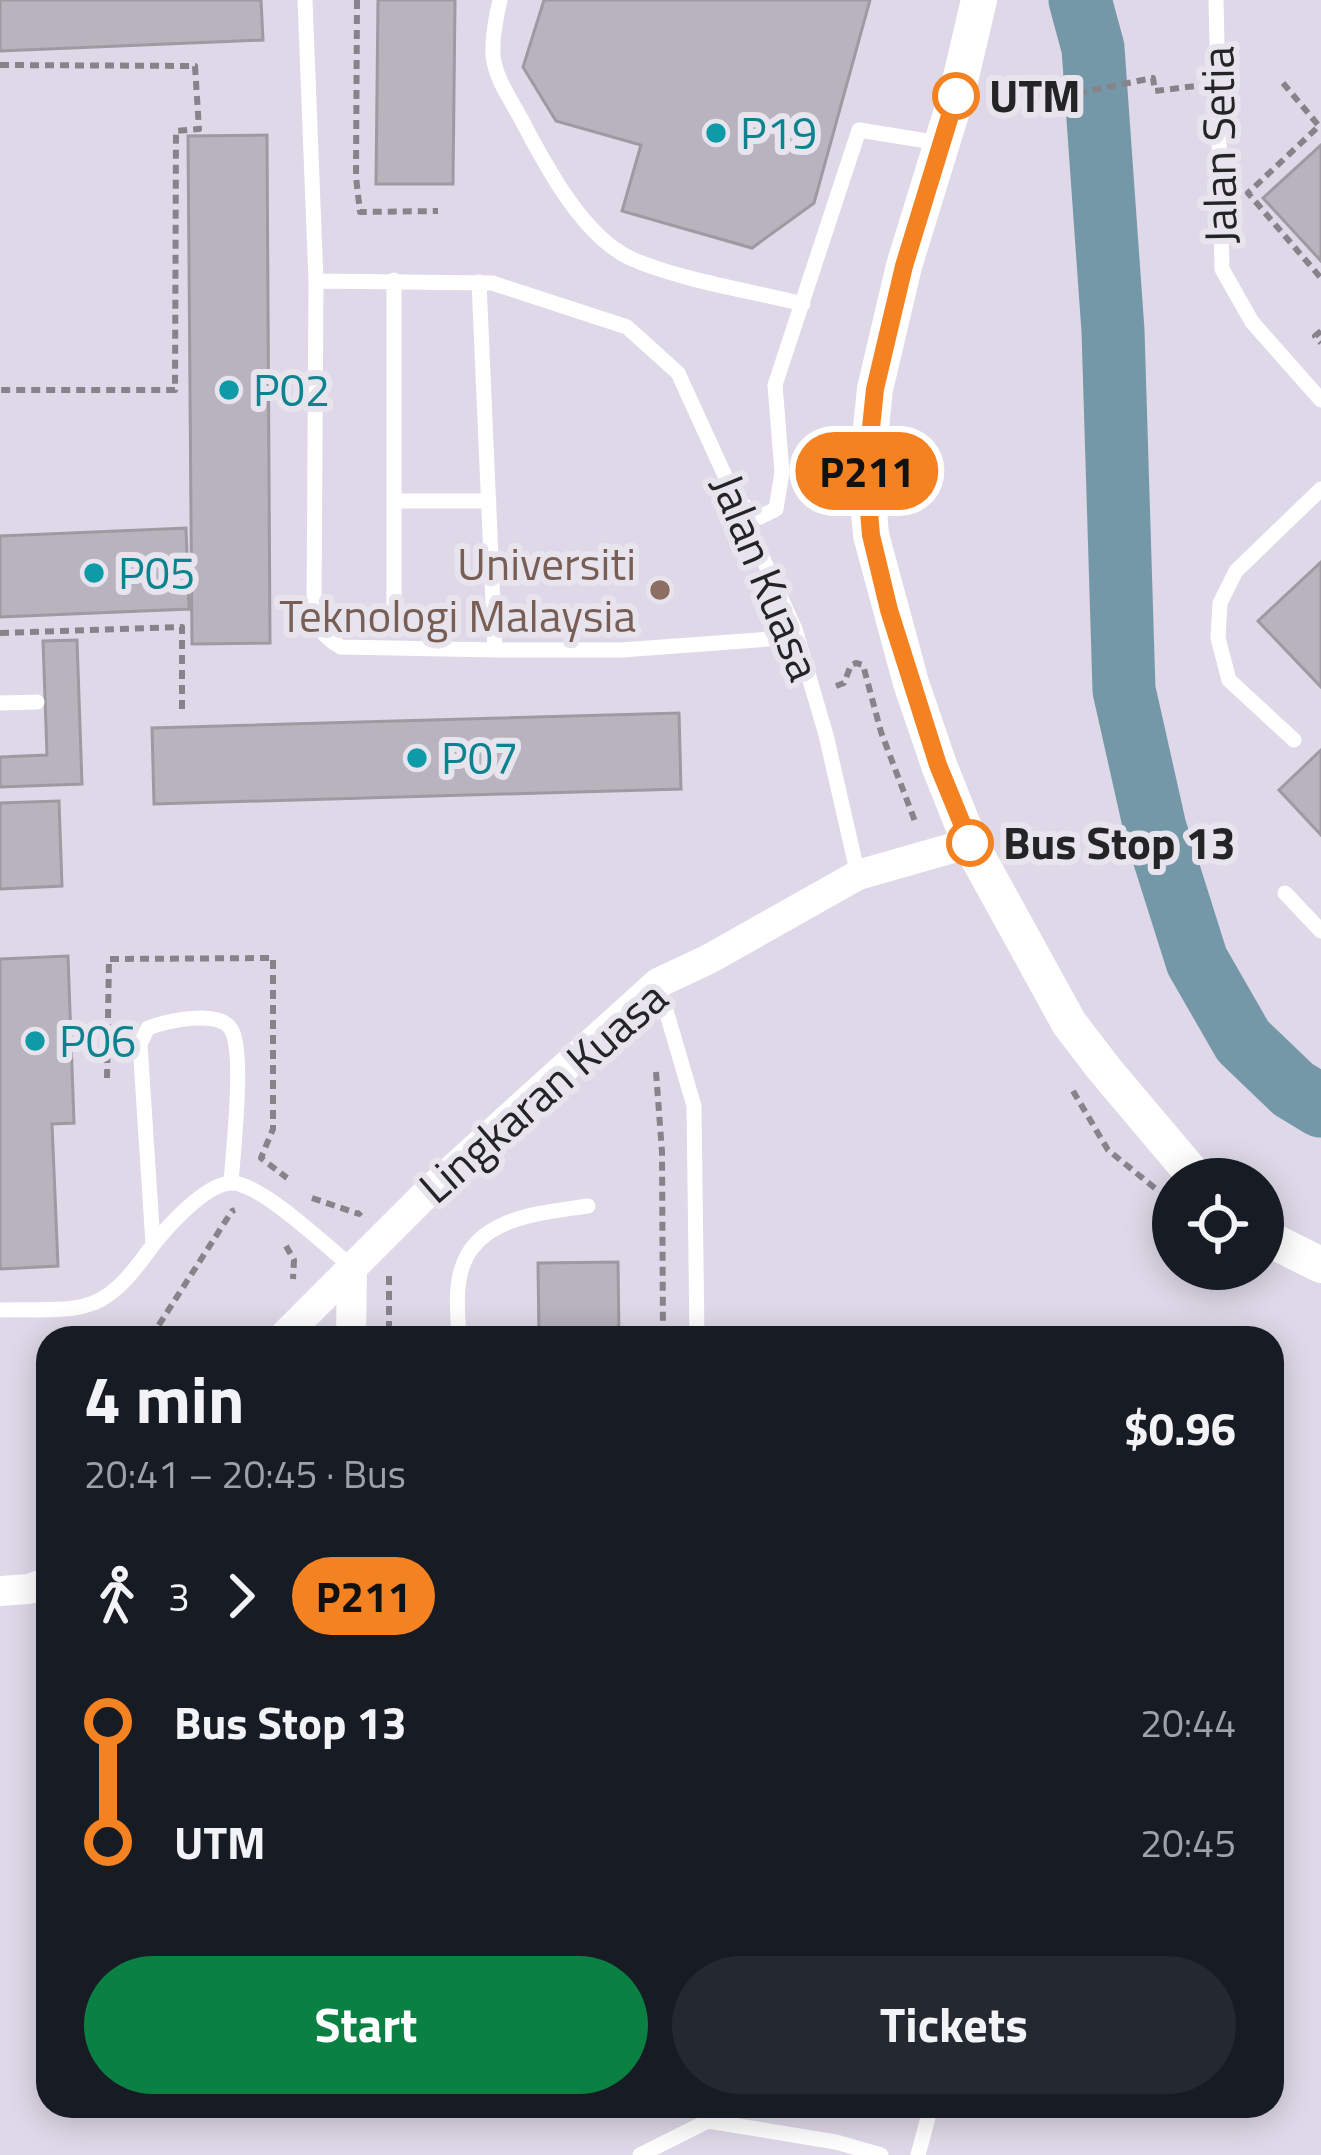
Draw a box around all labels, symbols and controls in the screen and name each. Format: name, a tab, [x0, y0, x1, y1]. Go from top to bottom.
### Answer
street label: Jalan Setia	[1182, 46, 1254, 244]
place label: UTM	[989, 61, 1081, 129]
marker: UTM	[934, 74, 978, 118]
place label: P19	[740, 98, 817, 166]
marker: P19	[703, 120, 729, 146]
place label: P02	[253, 355, 330, 423]
marker: P02	[216, 377, 242, 403]
line badge: P211	[783, 432, 951, 510]
text: P211	[819, 439, 915, 503]
street label: Jalan Kuasa	[695, 463, 839, 690]
place label: Universiti Teknologi Malaysia	[279, 529, 636, 649]
place label: P05	[118, 538, 195, 606]
marker: P05	[81, 560, 107, 586]
marker: Universiti Teknologi Malaysia	[647, 577, 673, 603]
place label: P07	[441, 723, 518, 791]
marker: P07	[404, 745, 430, 771]
place label: Bus Stop 13	[1003, 808, 1236, 876]
marker: Bus Stop 13	[948, 821, 992, 865]
street label: Lingkaran Kuasa	[403, 964, 682, 1219]
place label: P06	[59, 1006, 136, 1074]
marker: P06	[22, 1028, 48, 1054]
map controls	[1152, 1158, 1284, 1290]
button: locate	[1152, 1158, 1284, 1290]
text: 4 min	[84, 1348, 244, 1449]
text: $0.96	[1124, 1394, 1236, 1462]
text: 20:41 – 20:45 · Bus	[84, 1444, 406, 1503]
icon: walk	[84, 1563, 150, 1629]
icon: forward	[208, 1563, 274, 1629]
text: P211	[316, 1564, 411, 1628]
text: 3	[168, 1567, 190, 1626]
text: Bus Stop 13	[174, 1688, 407, 1756]
text: 20:44	[1140, 1693, 1236, 1752]
text: UTM	[174, 1808, 266, 1876]
text: 20:45	[1140, 1813, 1236, 1872]
button: Start	[84, 1956, 648, 2094]
button: Tickets	[672, 1956, 1236, 2094]

